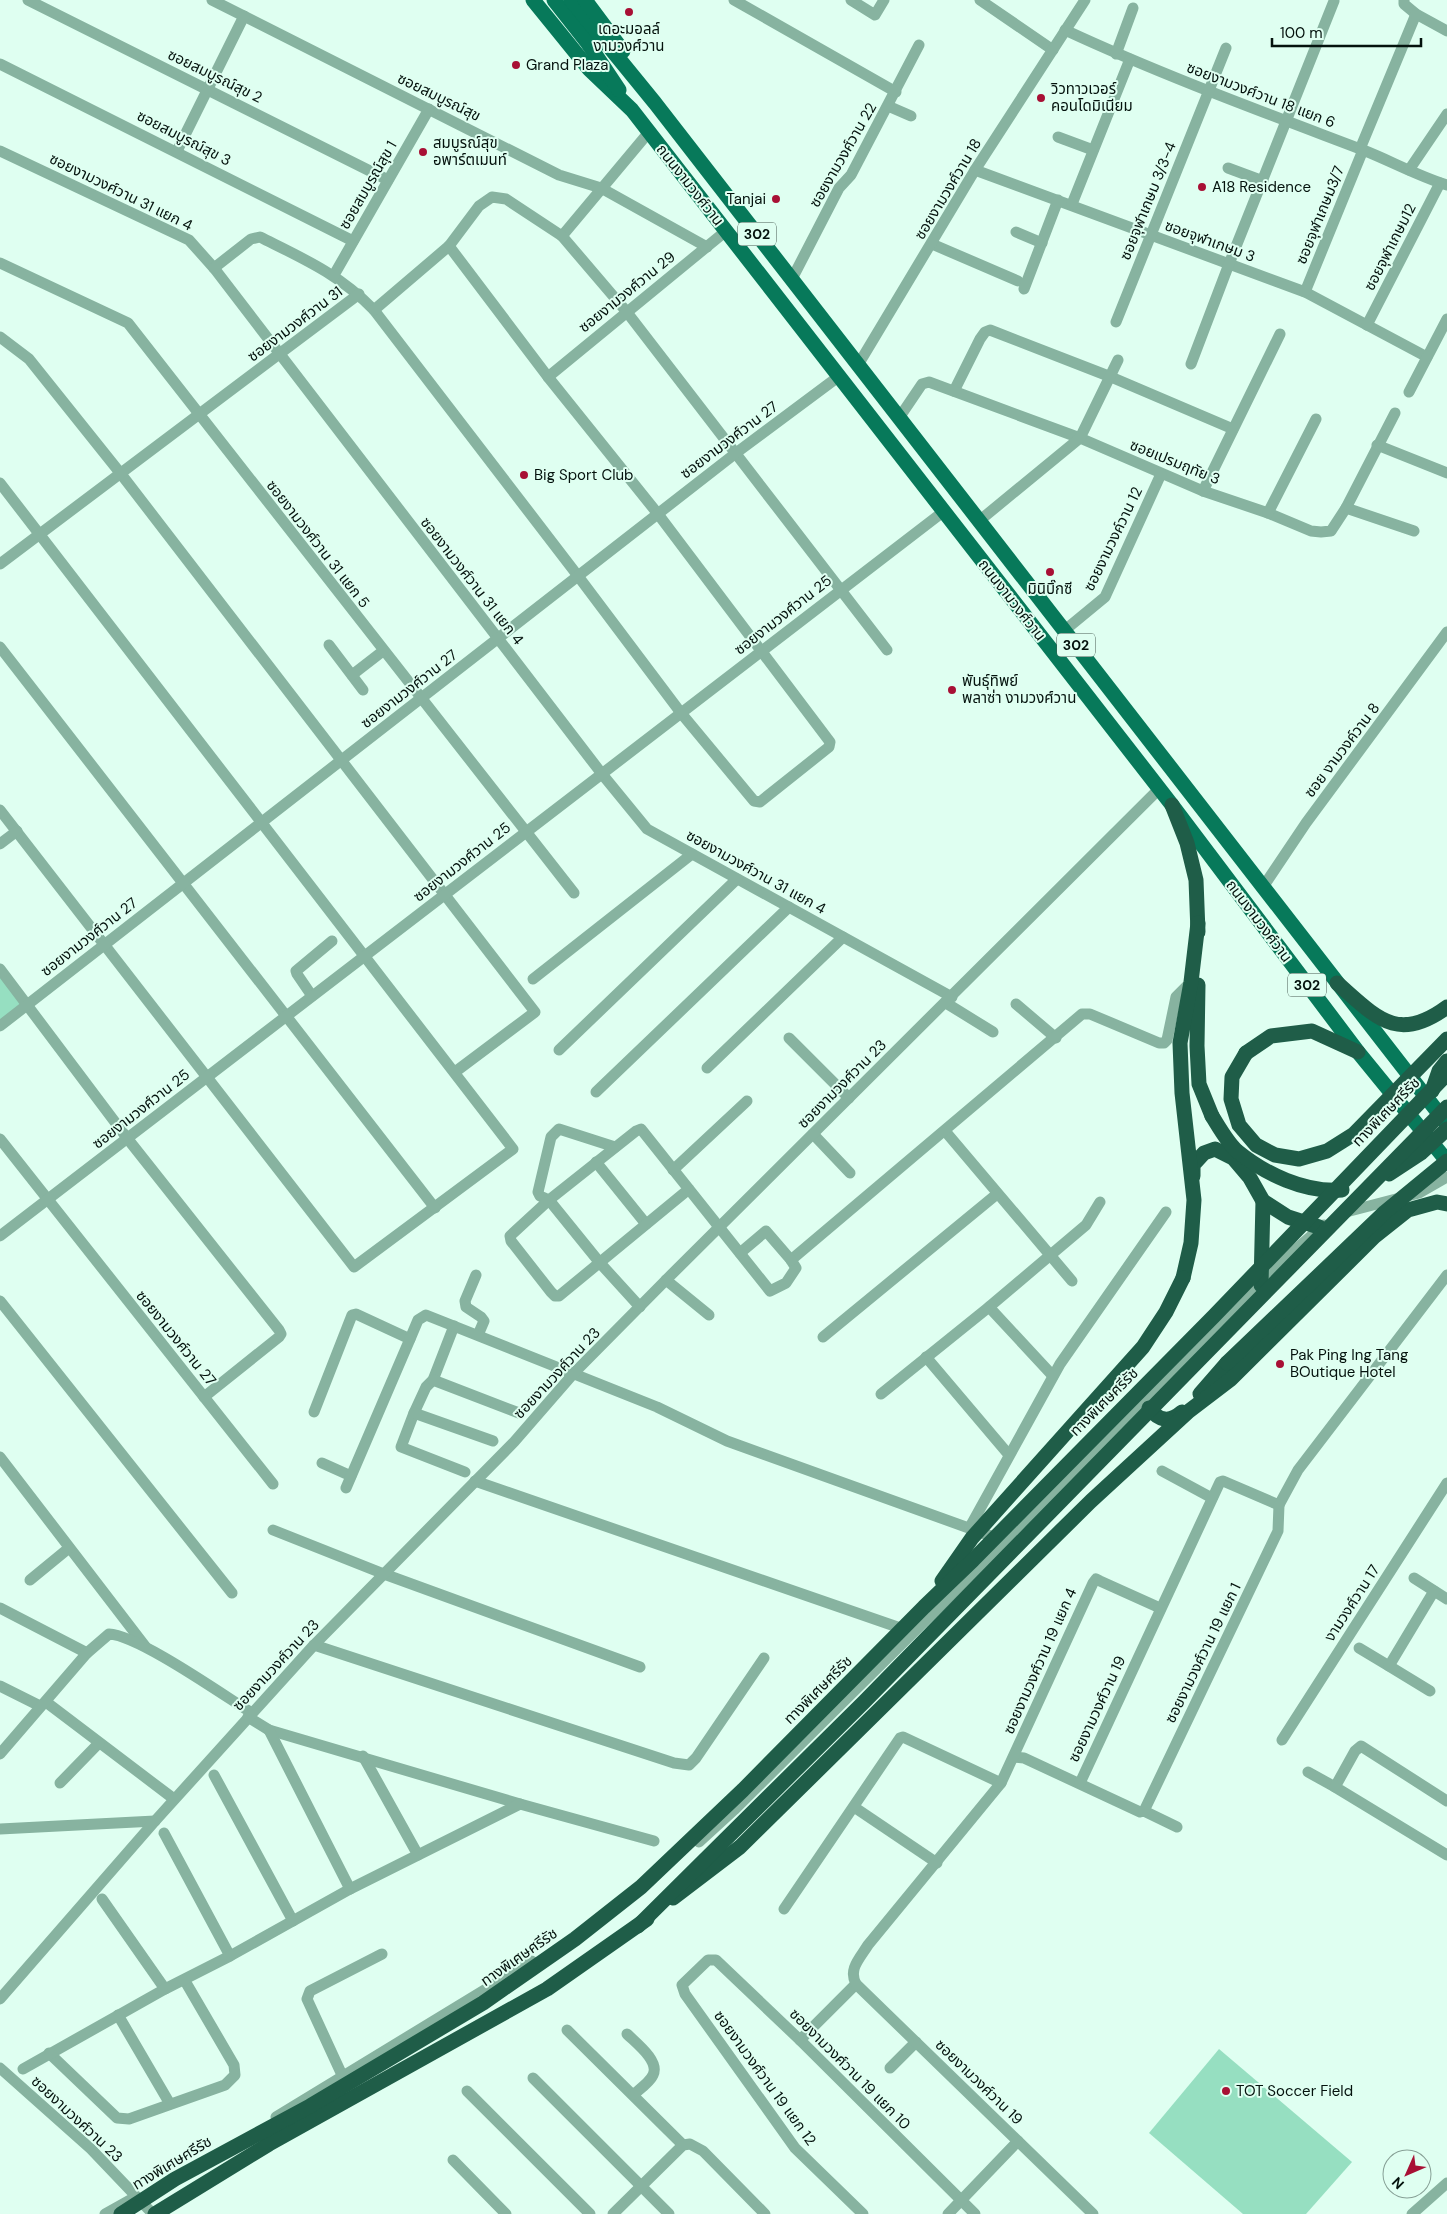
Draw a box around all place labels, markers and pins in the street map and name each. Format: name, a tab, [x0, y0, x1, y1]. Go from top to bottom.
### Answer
marker: เดอะมอลล์ งามวงศ์วาน	[623, 6, 635, 18]
place label: เดอะมอลล์ งามวงศ์วาน	[594, 19, 664, 56]
place label: Grand Plaza	[526, 55, 608, 75]
marker: Grand Plaza	[510, 59, 522, 71]
place label: วิวทาวเวอร์ คอนโดมิเนียม	[1051, 79, 1133, 116]
marker: วิวทาวเวอร์ คอนโดมิเนียม	[1035, 92, 1047, 104]
place label: สมบูรณ์สุข อพาร์ตเมนท์	[433, 133, 507, 170]
marker: สมบูรณ์สุข อพาร์ตเมนท์	[417, 146, 429, 158]
place label: A18 Residence	[1212, 177, 1311, 197]
marker: A18 Residence	[1196, 181, 1208, 193]
place label: Tanjai	[727, 189, 766, 209]
marker: Tanjai	[770, 193, 782, 205]
place label: Big Sport Club	[534, 465, 634, 485]
marker: Big Sport Club	[518, 469, 530, 481]
marker: มินิบิ๊กซี	[1044, 566, 1056, 578]
place label: มินิบิ๊กซี	[1028, 579, 1072, 599]
place label: พันธุ์ทิพย์ พลาซ่า งามวงศ์วาน	[962, 671, 1076, 708]
marker: พันธุ์ทิพย์ พลาซ่า งามวงศ์วาน	[946, 684, 958, 696]
place label: Pak Ping Ing Tang BOutique Hotel	[1290, 1345, 1408, 1382]
marker: Pak Ping Ing Tang BOutique Hotel	[1274, 1358, 1286, 1370]
place label: TOT Soccer Field	[1236, 2081, 1353, 2101]
marker: TOT Soccer Field	[1220, 2085, 1232, 2097]

